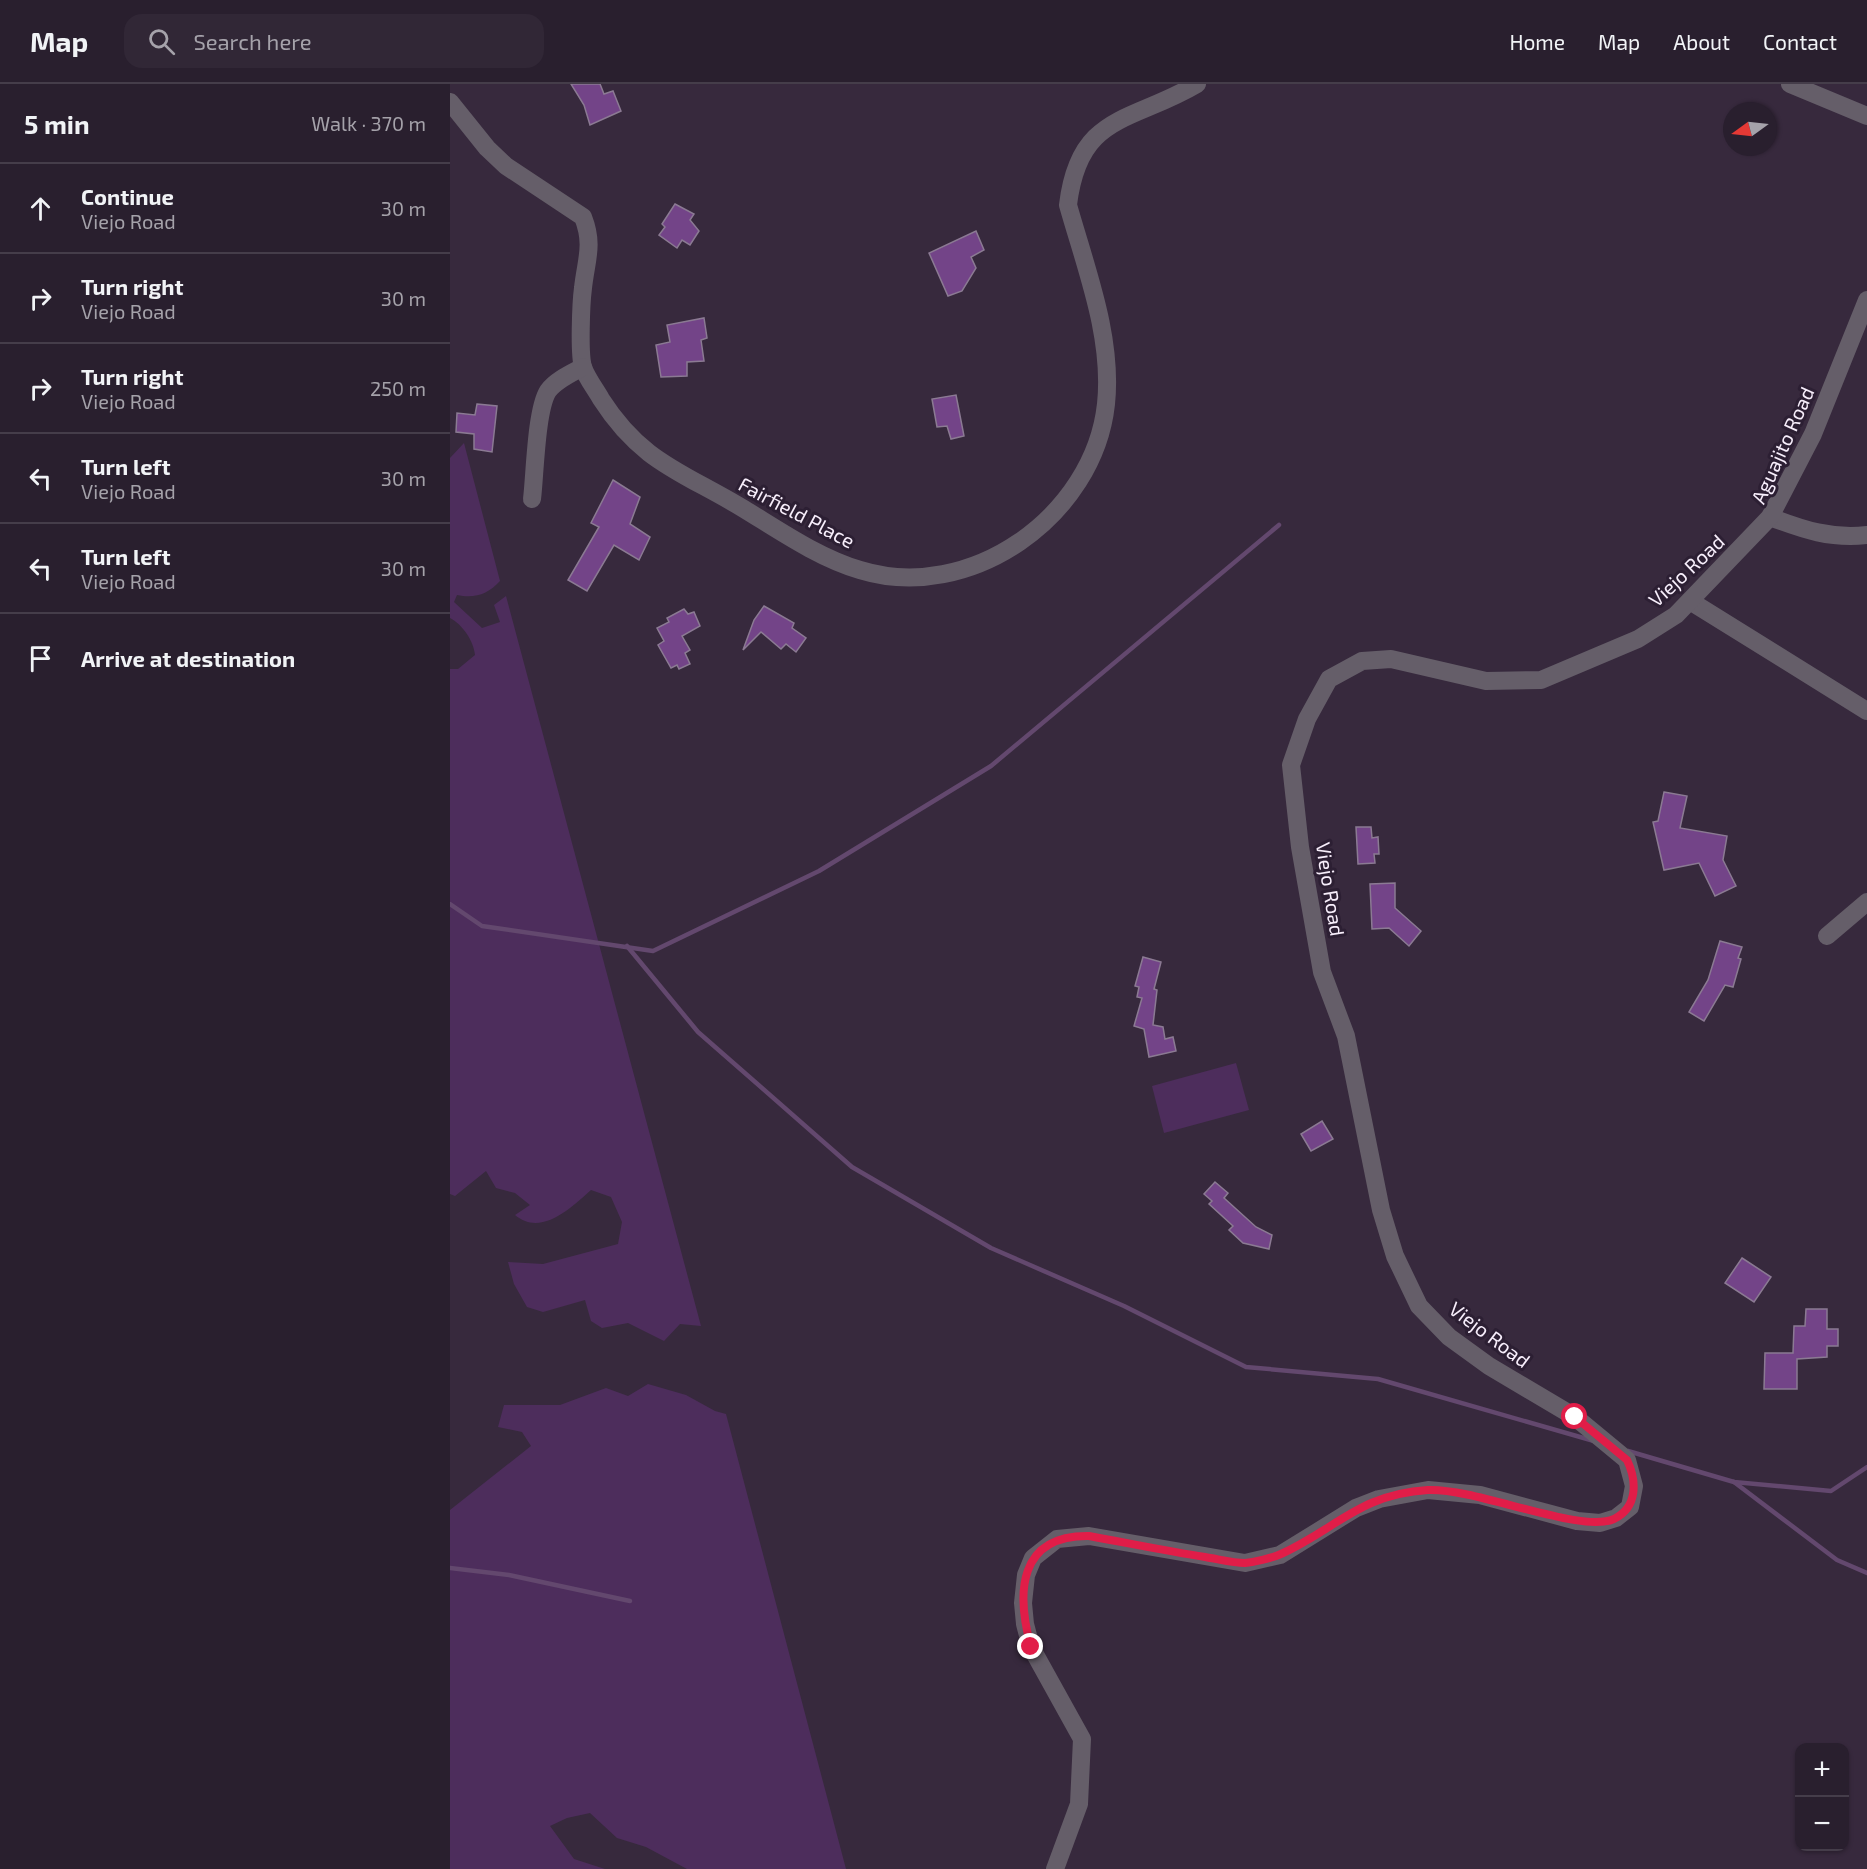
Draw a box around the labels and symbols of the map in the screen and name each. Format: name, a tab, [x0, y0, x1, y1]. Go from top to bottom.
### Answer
north arrow	[1723, 102, 1777, 156]
street label: Aguajito Road	[1746, 383, 1818, 507]
street label: Fairfield Place	[735, 471, 859, 553]
street label: Viejo Road	[1643, 529, 1729, 611]
street label: Viejo Road	[1312, 840, 1350, 938]
street label: Viejo Road	[1445, 1296, 1535, 1372]
route start	[1561, 1403, 1587, 1429]
route end	[1017, 1633, 1043, 1659]

